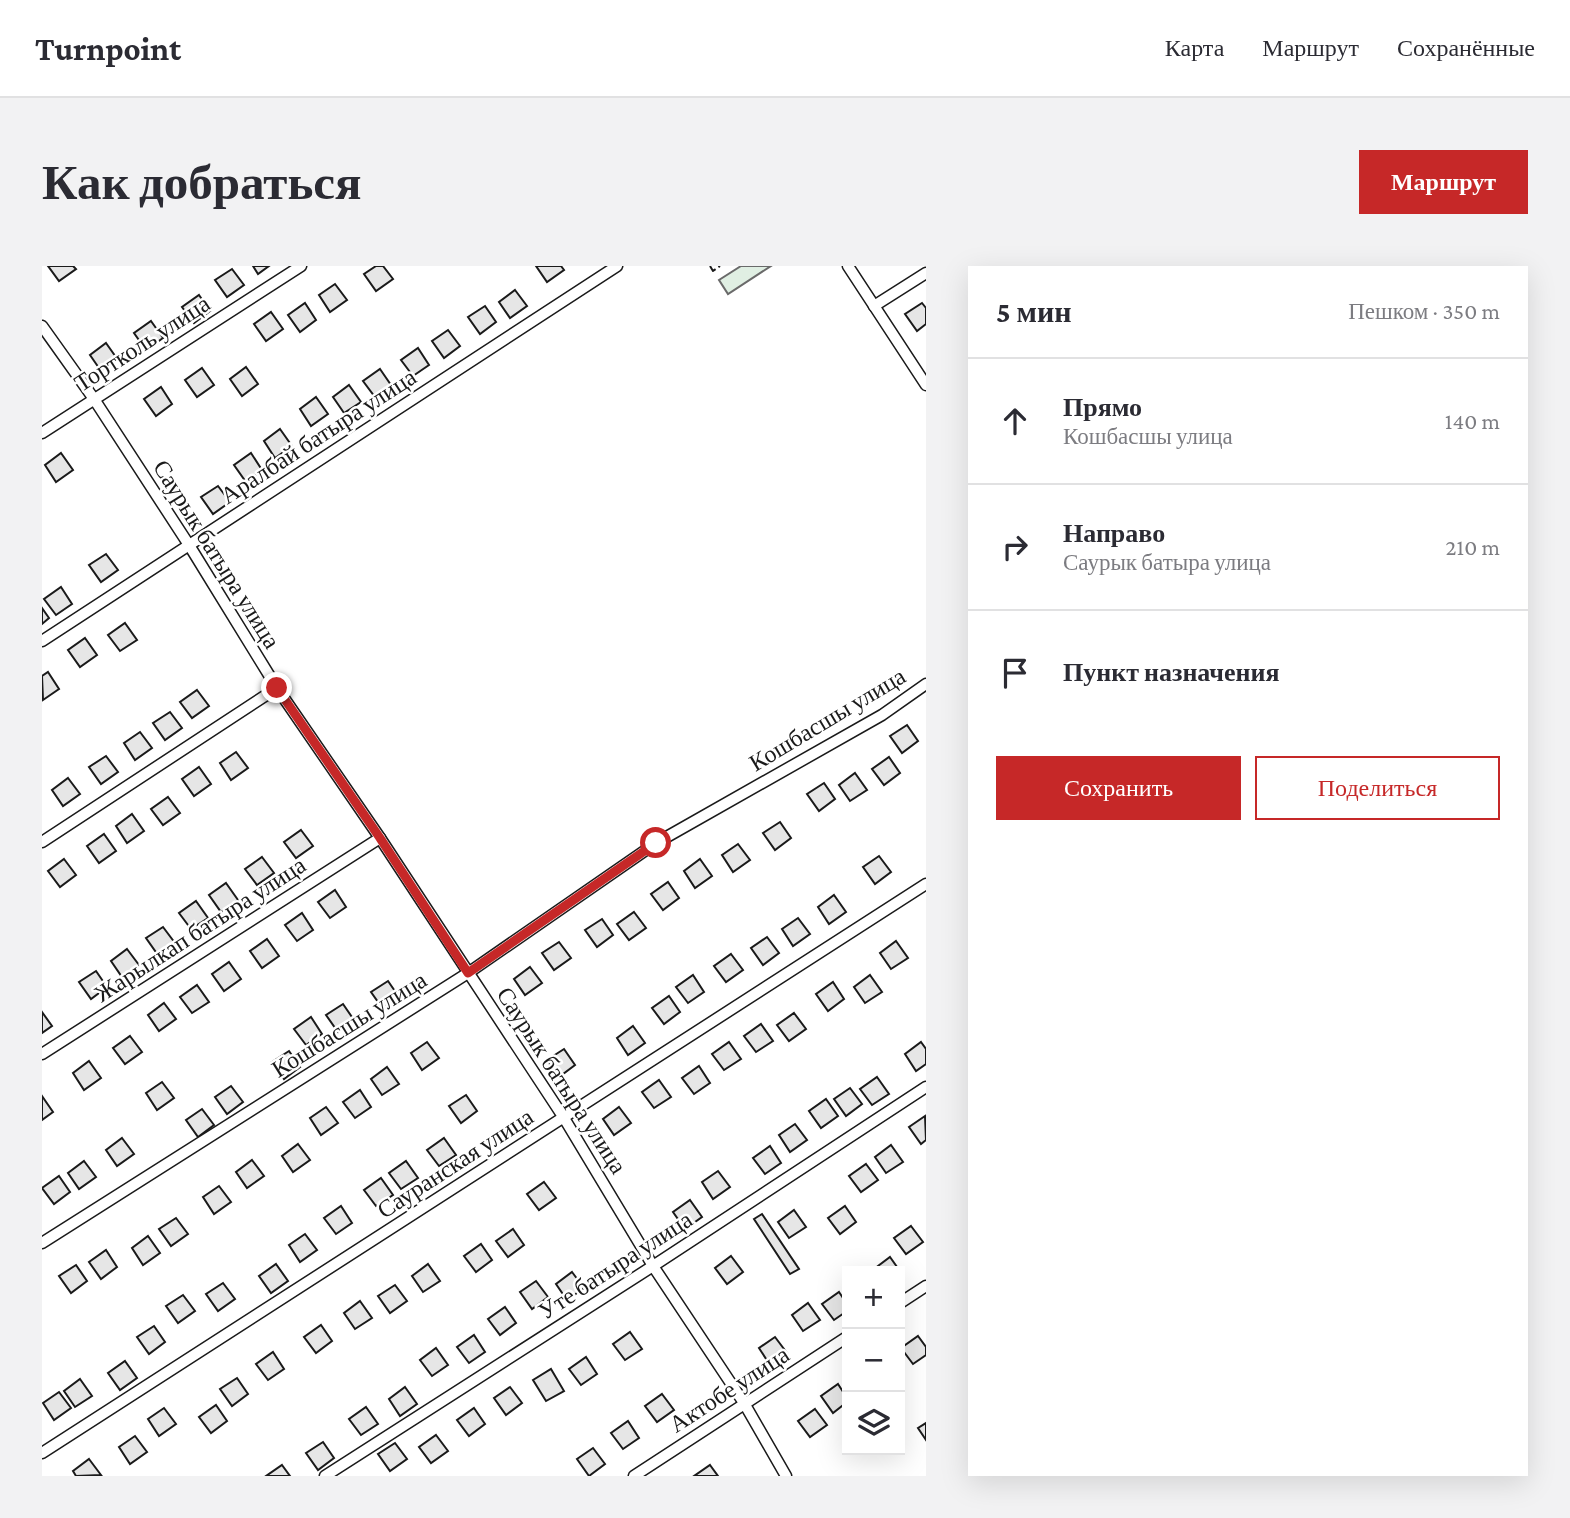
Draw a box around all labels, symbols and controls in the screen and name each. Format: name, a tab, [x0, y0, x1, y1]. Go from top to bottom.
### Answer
text: Turnpoint	[35, 30, 181, 67]
text: Карта	[1165, 34, 1224, 61]
text: Маршрут	[1262, 34, 1359, 61]
text: Сохранённые	[1397, 34, 1535, 61]
button: Маршрут	[1359, 150, 1528, 214]
text: Как добраться	[42, 155, 362, 210]
street label: Тортколь улица	[69, 289, 215, 397]
text: 5 мин	[996, 295, 1071, 328]
text: Пешком · 350 m	[1348, 298, 1500, 324]
street label: Аралбай батыра улица	[215, 362, 421, 509]
text: Прямо	[1063, 393, 1142, 422]
icon: ahead	[996, 402, 1034, 440]
text: 140 m	[1445, 408, 1500, 434]
text: Кошбасшы улица	[1063, 423, 1233, 449]
street label: Саурык батыра улица	[148, 455, 286, 653]
text: Направо	[1063, 519, 1165, 548]
icon: right	[996, 528, 1034, 566]
text: 210 m	[1446, 534, 1500, 560]
text: Саурык батыра улица	[1063, 549, 1271, 575]
icon: arrive	[996, 654, 1034, 692]
text: Пункт назначения	[1063, 658, 1280, 687]
street label: Кошбасшы улица	[744, 662, 910, 776]
route end	[261, 672, 292, 703]
button: Сохранить	[996, 756, 1241, 820]
button: Поделиться	[1255, 756, 1500, 820]
route start	[640, 827, 671, 858]
street label: Жарылкап батыра улица	[90, 851, 311, 1007]
street label: Кошбасшы улица	[267, 965, 432, 1082]
street label: Саурык батыра улица	[492, 982, 633, 1179]
street label: Сауранская улица	[372, 1102, 538, 1223]
street label: Уте батыра улица	[533, 1205, 697, 1325]
map controls	[842, 1266, 905, 1455]
button: +	[842, 1266, 905, 1329]
button: −	[842, 1329, 905, 1392]
street label: Актобе улица	[664, 1340, 794, 1438]
button: layers	[842, 1392, 905, 1455]

